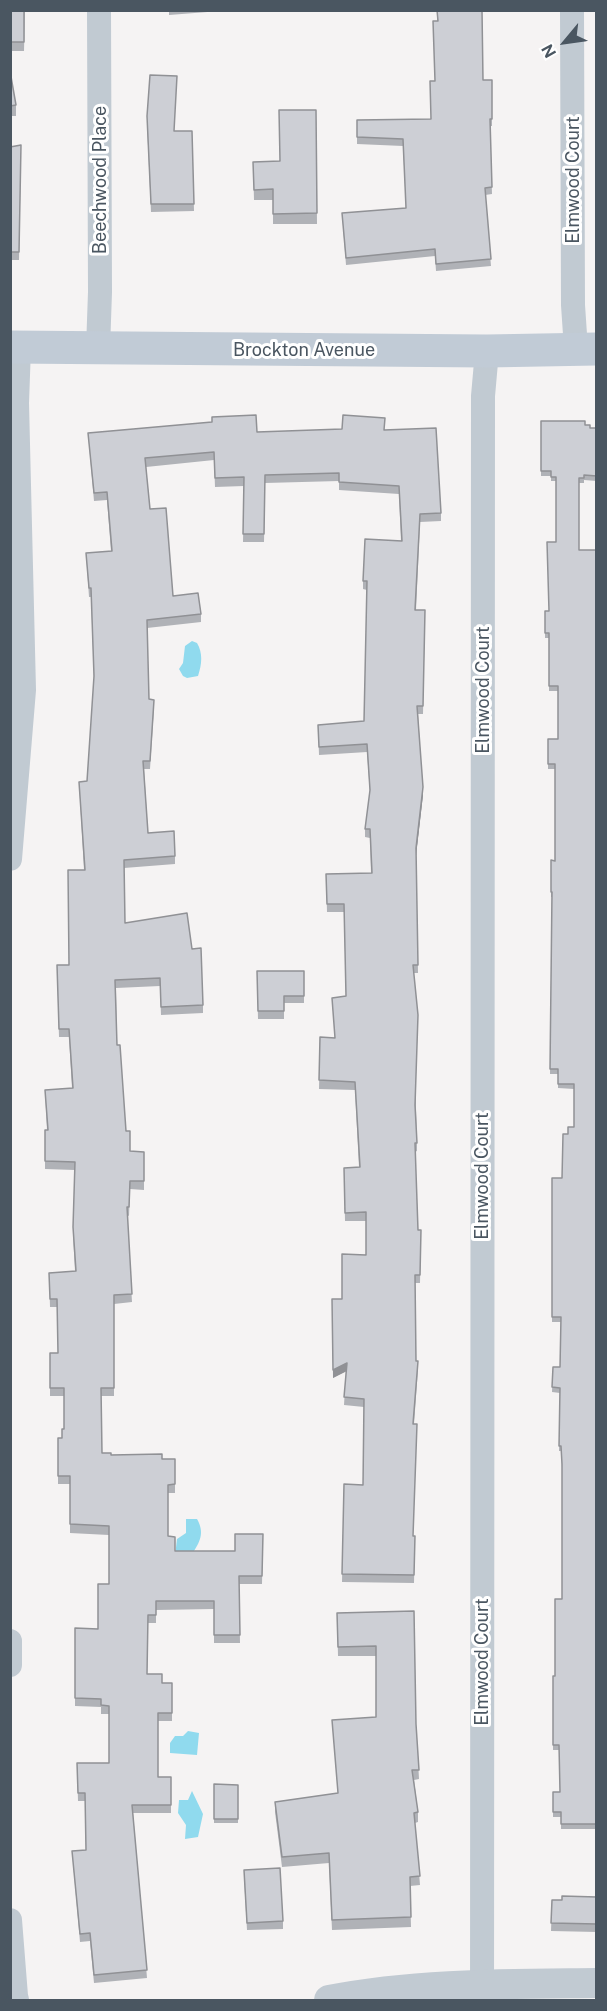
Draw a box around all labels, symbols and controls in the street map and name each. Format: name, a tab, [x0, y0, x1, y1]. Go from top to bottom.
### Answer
north arrow	[535, 12, 595, 72]
text: N	[537, 41, 560, 61]
street label: Beechwood Place	[89, 106, 111, 254]
street label: Elmwood Court	[562, 116, 584, 244]
street label: Brockton Avenue	[233, 339, 375, 361]
street label: Elmwood Court	[472, 626, 494, 754]
street label: Elmwood Court	[471, 1112, 493, 1240]
street label: Elmwood Court	[471, 1598, 493, 1726]

